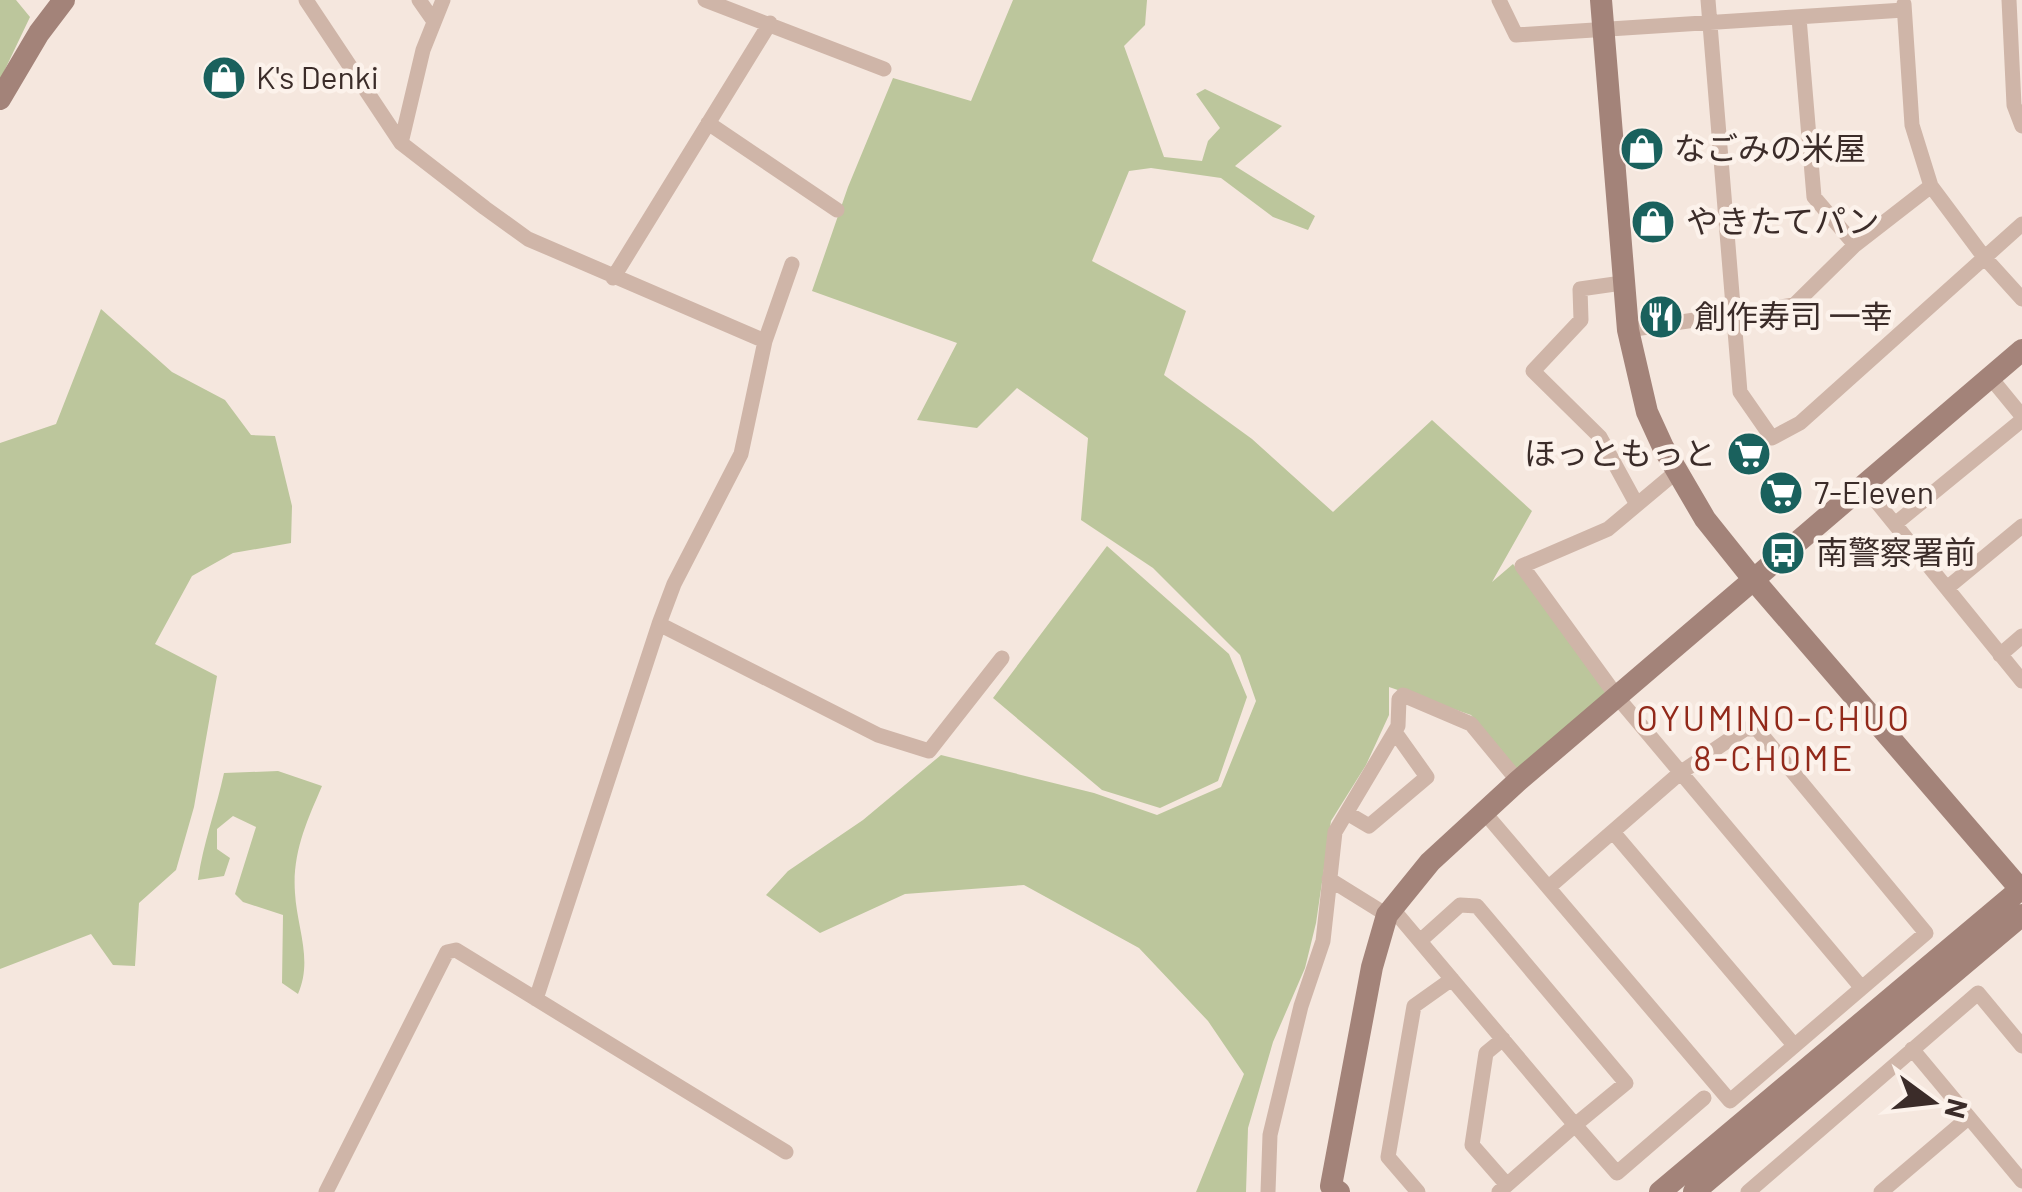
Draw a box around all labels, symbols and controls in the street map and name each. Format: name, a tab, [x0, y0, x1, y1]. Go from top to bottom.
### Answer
shop icon: K's Denki	[201, 55, 247, 101]
place label: K's Denki	[256, 57, 379, 95]
shop icon: なごみの米屋	[1619, 126, 1665, 172]
place label: なごみの米屋	[1674, 128, 1866, 166]
shop icon: やきたてパン	[1630, 199, 1676, 245]
place label: やきたてパン	[1686, 201, 1880, 239]
restaurant icon: 創作寿司 一幸	[1638, 294, 1684, 340]
place label: 創作寿司 一幸	[1694, 296, 1892, 334]
supermarket icon: ほっともっと	[1726, 431, 1772, 477]
place label: ほっともっと	[1524, 433, 1716, 471]
supermarket icon: 7-Eleven	[1758, 470, 1804, 516]
place label: 7-Eleven	[1814, 472, 1934, 510]
bus stop icon: 南警察署前	[1760, 530, 1806, 576]
place label: 南警察署前	[1816, 532, 1976, 570]
district label: OYUMINO-CHUO 8-CHOME	[1636, 696, 1912, 778]
north arrow	[1882, 1052, 1982, 1152]
text: N	[1938, 1095, 1976, 1122]

